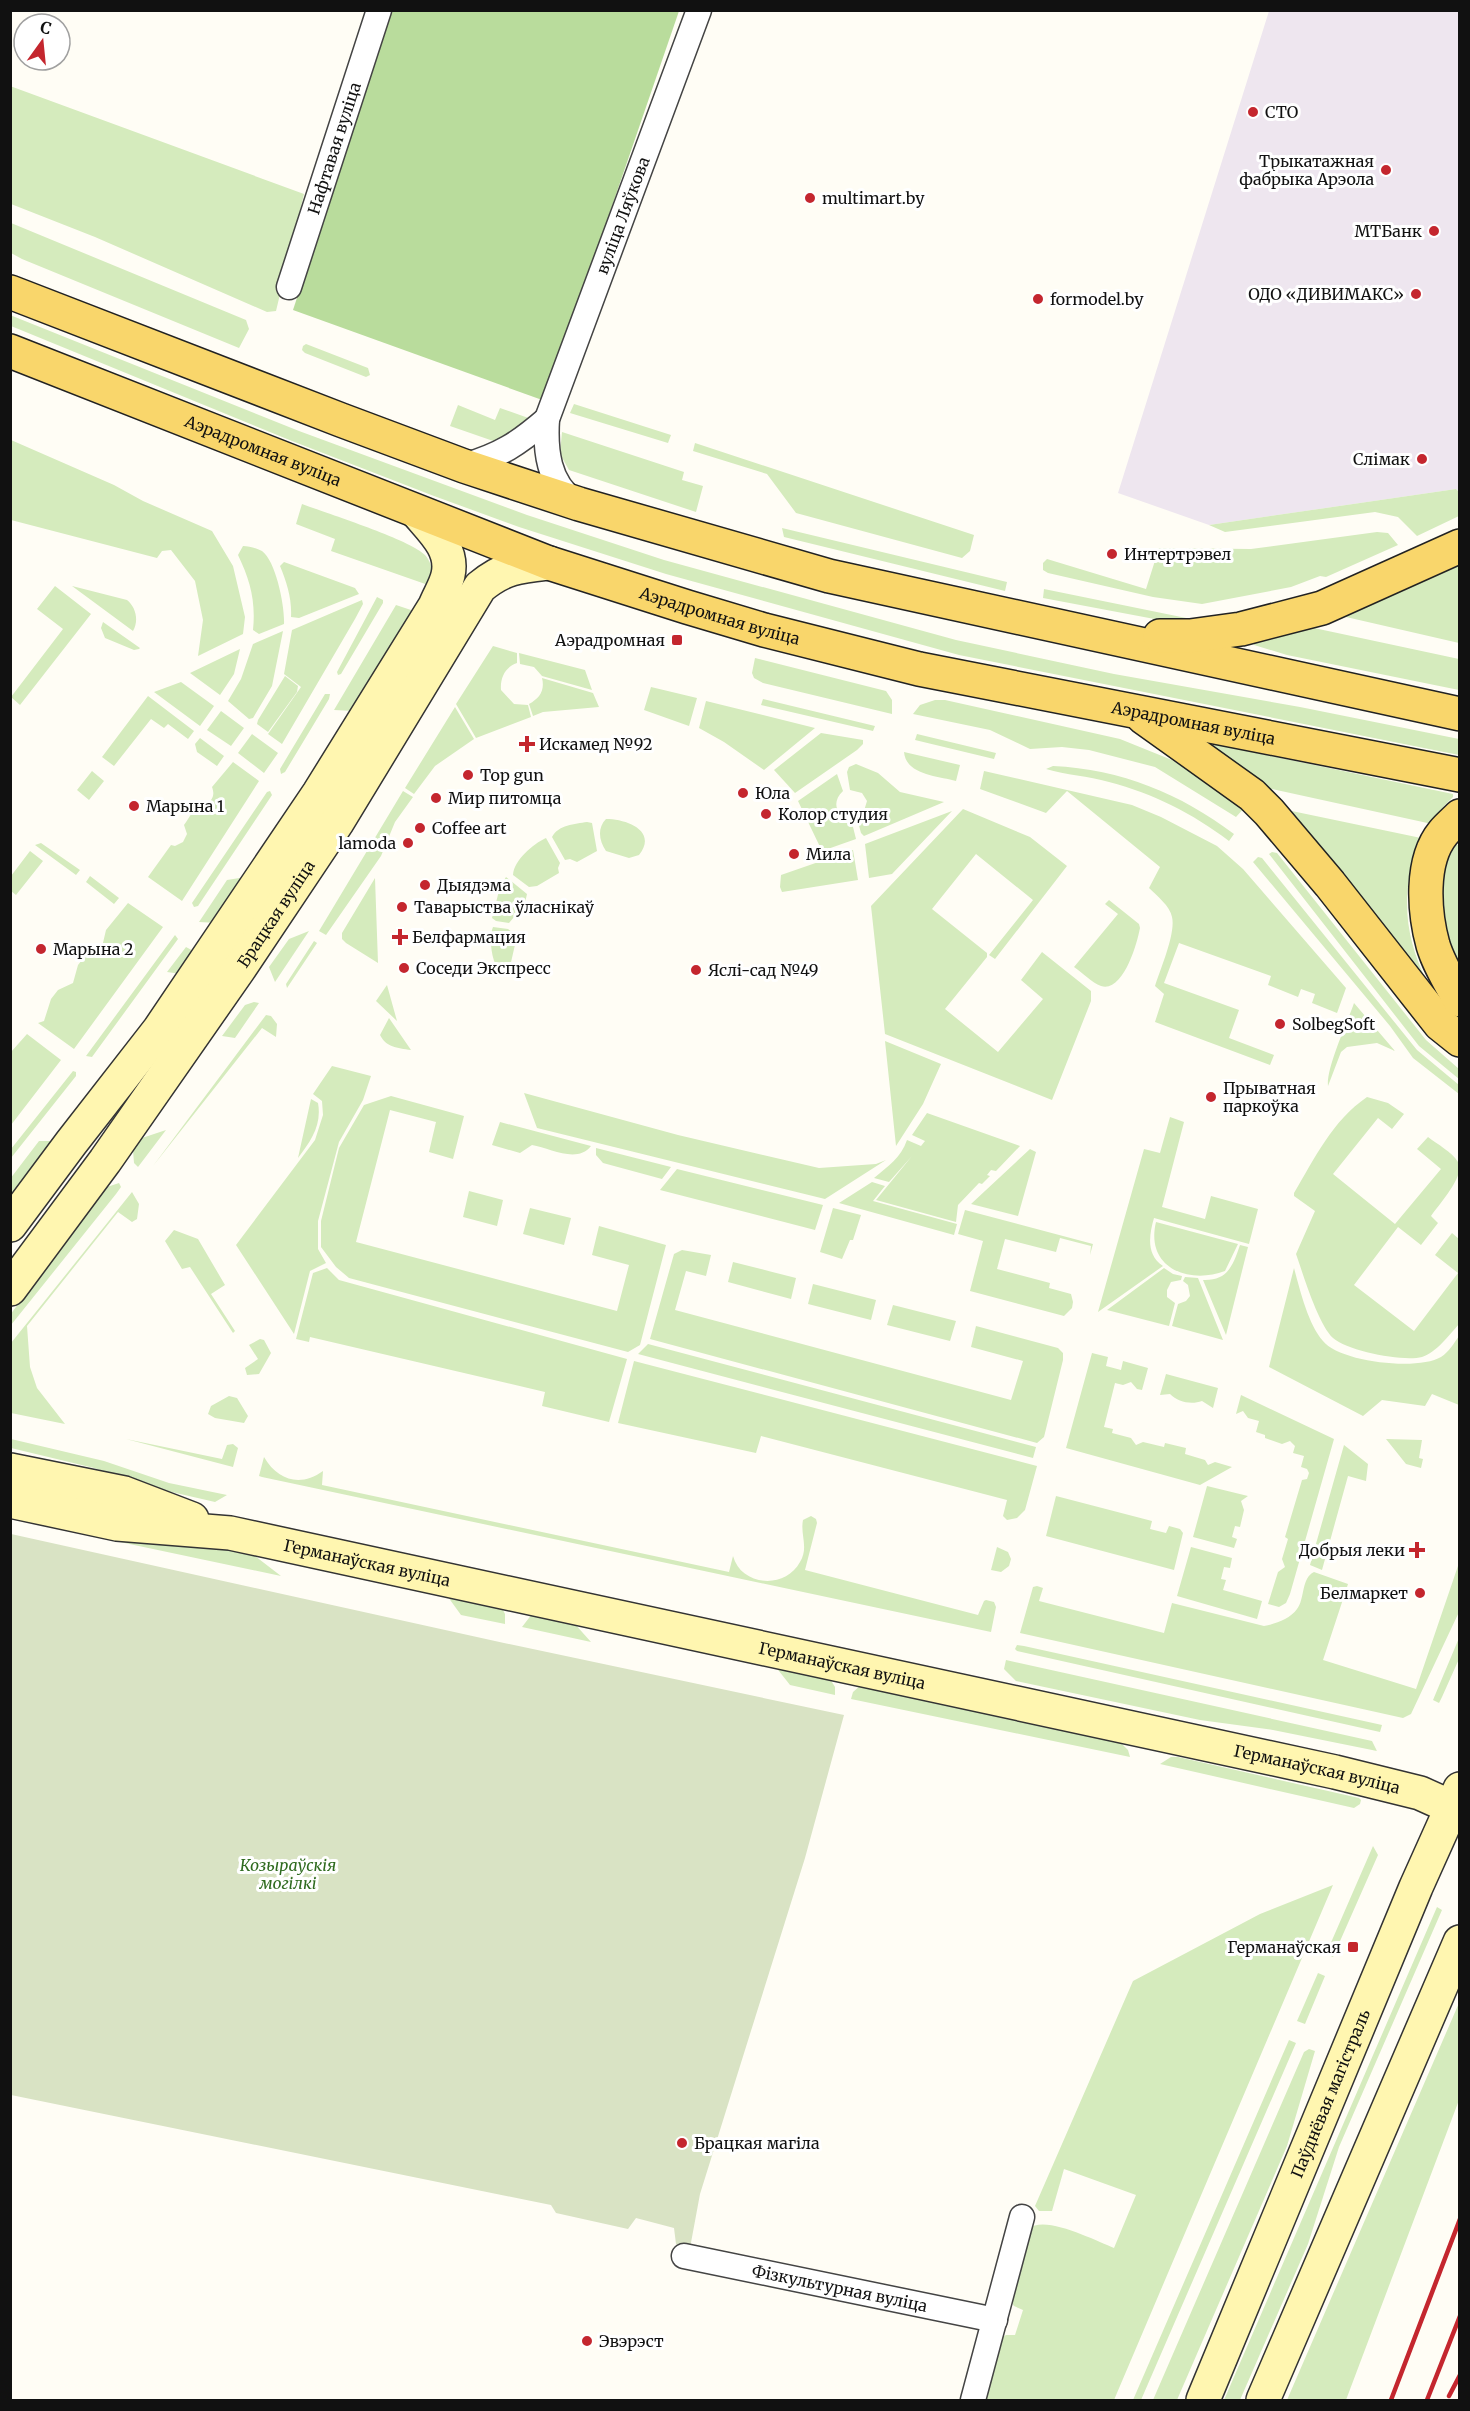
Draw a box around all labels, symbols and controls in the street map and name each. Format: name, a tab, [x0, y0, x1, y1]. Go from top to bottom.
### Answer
north arrow	[12, 12, 72, 72]
text: С	[38, 16, 54, 39]
street label: Нафтавая вуліца	[303, 79, 365, 217]
place label: СТО	[1265, 102, 1299, 122]
marker: СТО	[1246, 105, 1260, 119]
place label: Трыкатажная фабрыка Арэола	[1239, 151, 1374, 189]
street label: вуліца Ляўкова	[592, 153, 654, 277]
marker: Трыкатажная фабрыка Арэола	[1379, 163, 1393, 177]
place label: multimart.by	[822, 188, 925, 208]
marker: multimart.by	[803, 191, 817, 205]
place label: МТБанк	[1354, 221, 1422, 241]
marker: МТБанк	[1427, 224, 1441, 238]
place label: ОДО «ДИВИМАКС»	[1248, 284, 1404, 304]
marker: ОДО «ДИВИМАКС»	[1409, 287, 1423, 301]
place label: formodel.by	[1050, 289, 1144, 309]
marker: formodel.by	[1031, 292, 1045, 306]
street label: Аэрадромная вуліца	[181, 410, 344, 490]
place label: Слімак	[1353, 449, 1410, 469]
marker: Слімак	[1415, 452, 1429, 466]
place label: Интертрэвел	[1124, 544, 1231, 564]
marker: Интертрэвел	[1105, 547, 1119, 561]
street label: Аэрадромная вуліца	[636, 582, 802, 649]
place label: Аэрадромная	[554, 630, 665, 650]
marker: Аэрадромная	[670, 633, 684, 647]
street label: Аэрадромная вуліца	[1109, 697, 1277, 749]
place label: Искамед №92	[539, 734, 653, 754]
marker: Искамед №92	[520, 737, 534, 751]
place label: Top gun	[480, 765, 544, 785]
marker: Top gun	[461, 768, 475, 782]
place label: Юла	[755, 783, 791, 803]
marker: Юла	[736, 786, 750, 800]
place label: Мир питомца	[448, 788, 562, 808]
marker: Мир питомца	[429, 791, 443, 805]
place label: Марына 1	[146, 796, 224, 816]
marker: Марына 1	[127, 799, 141, 813]
place label: Колор студия	[778, 804, 888, 824]
marker: Колор студия	[759, 807, 773, 821]
place label: Coffee art	[432, 818, 507, 838]
marker: Coffee art	[413, 821, 427, 835]
place label: lamoda	[339, 833, 396, 853]
marker: lamoda	[401, 836, 415, 850]
place label: Мила	[806, 844, 851, 864]
marker: Мила	[787, 847, 801, 861]
street label: Брацкая вуліца	[233, 856, 319, 971]
place label: Дыядэма	[437, 875, 511, 895]
marker: Дыядэма	[418, 878, 432, 892]
place label: Таварыства ўласнікаў	[414, 897, 595, 917]
marker: Таварыства ўласнікаў	[395, 900, 409, 914]
place label: Белфармация	[412, 927, 526, 947]
marker: Белфармация	[393, 930, 407, 944]
place label: Марына 2	[53, 939, 134, 959]
marker: Марына 2	[34, 942, 48, 956]
place label: Соседи Экспресс	[416, 958, 551, 978]
place label: Яслі-сад №49	[708, 960, 819, 980]
marker: Соседи Экспресс	[397, 961, 411, 975]
marker: Яслі-сад №49	[689, 963, 703, 977]
place label: SolbegSoft	[1292, 1014, 1376, 1034]
marker: SolbegSoft	[1273, 1017, 1287, 1031]
place label: Прыватная паркоўка	[1223, 1078, 1316, 1116]
marker: Прыватная паркоўка	[1204, 1090, 1218, 1104]
street label: Германаўская вуліца	[282, 1535, 453, 1590]
place label: Добрыя леки	[1299, 1540, 1405, 1560]
marker: Добрыя леки	[1410, 1543, 1424, 1557]
place label: Белмаркет	[1320, 1583, 1408, 1603]
marker: Белмаркет	[1413, 1586, 1427, 1600]
street label: Германаўская вуліца	[757, 1638, 928, 1693]
street label: Германаўская вуліца	[1232, 1740, 1402, 1798]
park label: Козыраўскія могілкі	[240, 1855, 336, 1893]
place label: Германаўская	[1227, 1937, 1341, 1957]
marker: Германаўская	[1346, 1940, 1360, 1954]
street label: Паўднёвая магістраль	[1286, 2006, 1374, 2181]
place label: Брацкая магіла	[694, 2133, 820, 2153]
marker: Брацкая магіла	[675, 2136, 689, 2150]
street label: Фізкультурная вуліца	[750, 2260, 930, 2316]
place label: Эвэрэст	[599, 2331, 664, 2351]
marker: Эвэрэст	[580, 2334, 594, 2348]

